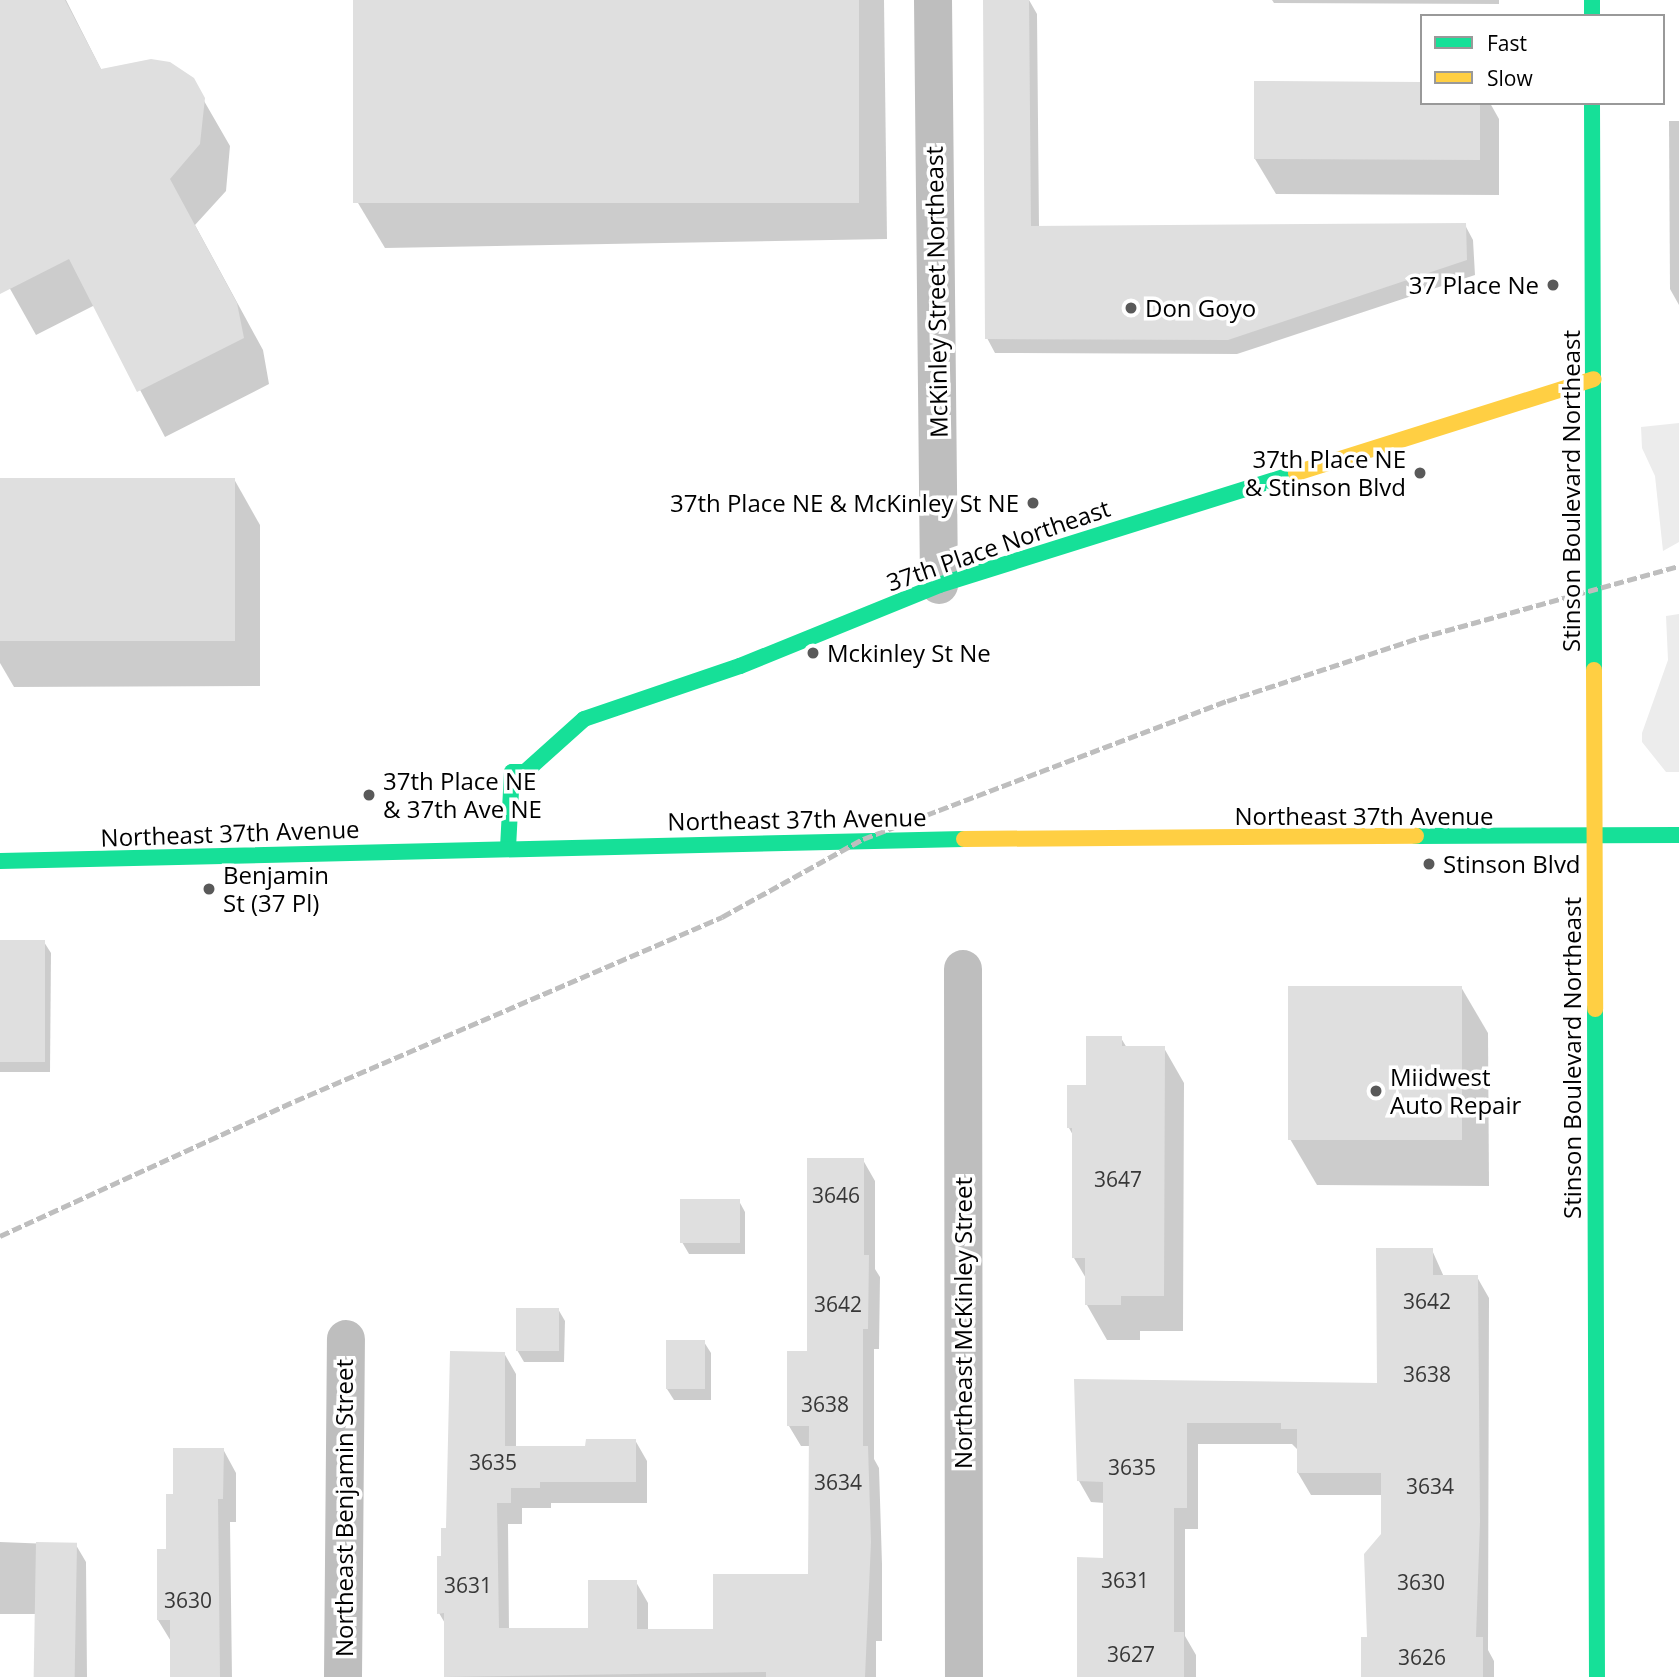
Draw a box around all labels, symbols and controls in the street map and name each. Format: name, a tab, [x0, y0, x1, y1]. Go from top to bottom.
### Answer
legend	[1420, 14, 1665, 105]
text: Fast	[1487, 29, 1527, 57]
text: Slow	[1487, 64, 1533, 92]
street label: McKinley Street Northeast	[919, 146, 953, 438]
place label: 37 Place Ne	[1409, 271, 1539, 299]
marker: 37 Place Ne	[1545, 277, 1561, 293]
place label: Don Goyo	[1145, 294, 1256, 322]
marker: Don Goyo	[1123, 300, 1139, 316]
street label: Stinson Boulevard Northeast	[1557, 330, 1585, 652]
place label: 37th Place NE & Stinson Blvd	[1245, 445, 1406, 501]
marker: 37th Place NE & Stinson Blvd	[1412, 465, 1428, 481]
place label: 37th Place NE & McKinley St NE	[670, 489, 1019, 517]
street label: 37th Place Northeast	[883, 493, 1113, 597]
marker: 37th Place NE & McKinley St NE	[1025, 495, 1041, 511]
place label: Mckinley St Ne	[827, 639, 991, 667]
marker: Mckinley St Ne	[805, 645, 821, 661]
place label: 37th Place NE & 37th Ave NE	[383, 767, 542, 823]
marker: 37th Place NE & 37th Ave NE	[361, 787, 377, 803]
street label: Northeast 37th Avenue	[667, 802, 927, 836]
street label: Northeast 37th Avenue	[1234, 802, 1494, 830]
street label: Northeast 37th Avenue	[100, 814, 360, 852]
place label: Stinson Blvd	[1443, 850, 1581, 878]
marker: Stinson Blvd	[1421, 856, 1437, 872]
place label: Benjamin St (37 Pl)	[223, 861, 329, 917]
marker: Benjamin St (37 Pl)	[201, 881, 217, 897]
street label: Stinson Boulevard Northeast	[1558, 897, 1586, 1219]
place label: Miidwest Auto Repair	[1390, 1063, 1521, 1119]
marker: Miidwest Auto Repair	[1368, 1083, 1384, 1099]
house number: 3647	[1094, 1166, 1142, 1192]
street label: Northeast McKinley Street	[949, 1177, 977, 1469]
house number: 3646	[812, 1182, 860, 1208]
house number: 3642	[1403, 1288, 1451, 1314]
house number: 3642	[814, 1291, 862, 1317]
street label: Northeast Benjamin Street	[330, 1359, 358, 1657]
house number: 3638	[1403, 1361, 1451, 1387]
house number: 3638	[801, 1391, 849, 1417]
house number: 3635	[469, 1449, 517, 1475]
house number: 3635	[1108, 1454, 1156, 1480]
house number: 3634	[814, 1469, 862, 1495]
house number: 3634	[1406, 1473, 1454, 1499]
house number: 3631	[1101, 1567, 1149, 1593]
house number: 3630	[1397, 1569, 1445, 1595]
house number: 3631	[444, 1572, 492, 1598]
house number: 3630	[164, 1587, 212, 1613]
house number: 3627	[1107, 1641, 1155, 1667]
house number: 3626	[1398, 1644, 1446, 1670]

